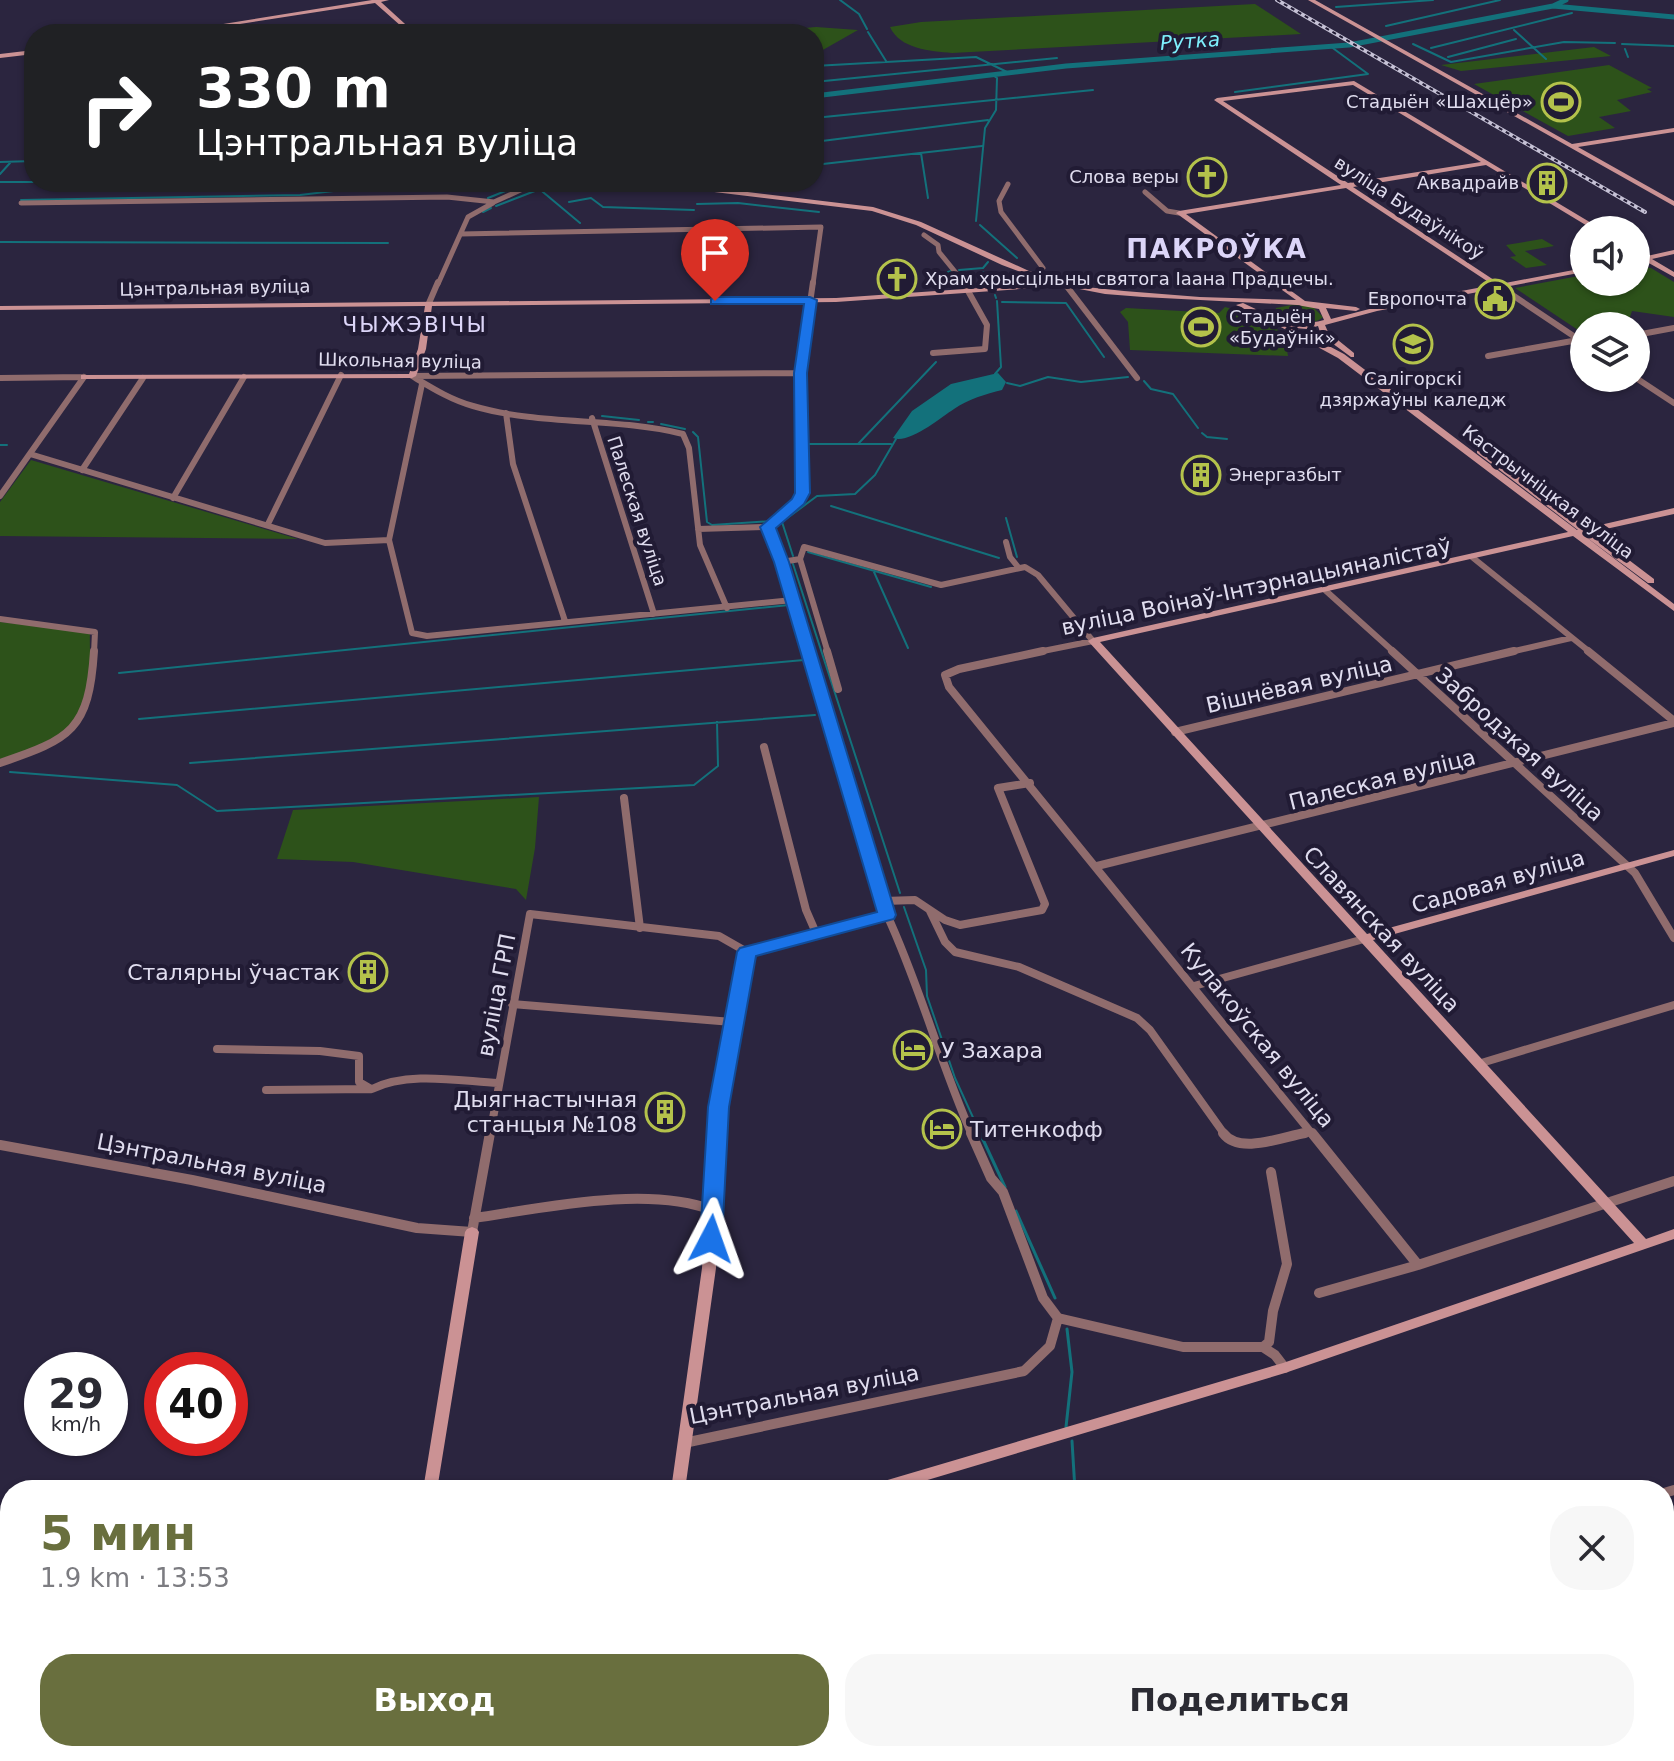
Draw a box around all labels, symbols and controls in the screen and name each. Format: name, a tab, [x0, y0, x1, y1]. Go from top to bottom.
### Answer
water label: Рутка	[1159, 27, 1221, 55]
text: 330 m	[196, 55, 391, 120]
icon: right	[64, 56, 168, 160]
sports icon: Стадыён «Шахцёр»	[1540, 81, 1582, 123]
place label: Стадыён «Шахцёр»	[1346, 91, 1533, 112]
text: Цэнтральная вуліца	[196, 122, 578, 163]
street label: вуліца Будаўнікоў	[1331, 152, 1488, 264]
church icon: Слова веры	[1186, 156, 1228, 198]
building icon: Аквадрайв	[1526, 162, 1568, 204]
place label: Слова веры	[1069, 166, 1179, 187]
place label: Аквадрайв	[1417, 172, 1519, 193]
map controls	[1570, 216, 1650, 392]
button: sound	[1570, 216, 1650, 296]
pin	[681, 219, 749, 301]
icon: arrive	[693, 231, 737, 275]
district label: ПАКРОЎКА	[1126, 233, 1308, 264]
church icon: Храм хрысцільны святога Іаана Прадцечы.	[876, 258, 918, 300]
place label: Храм хрысцільны святога Іаана Прадцечы.	[925, 268, 1334, 289]
street label: Цэнтральная вуліца	[119, 275, 311, 300]
public building icon: Европочта	[1474, 278, 1516, 320]
place label: Европочта	[1368, 288, 1467, 309]
sports icon: Стадыён «Будаўнік»	[1180, 306, 1222, 348]
place label: Стадыён «Будаўнік»	[1229, 306, 1336, 348]
district label: ЧЫЖЭВІЧЫ	[342, 312, 488, 337]
button: layers	[1570, 312, 1650, 392]
school or university icon: Салігорскі дзяржаўны каледж	[1392, 323, 1434, 365]
street label: Школьная вуліца	[318, 349, 482, 372]
place label: Салігорскі дзяржаўны каледж	[1319, 368, 1507, 410]
street label: Кастрычніцкая вуліца	[1459, 420, 1638, 563]
street label: Палеская вуліца	[603, 433, 672, 589]
building icon: Энергазбыт	[1180, 454, 1222, 496]
place label: Энергазбыт	[1229, 464, 1342, 485]
street label: вуліца Воінаў-Інтэрнацыяналістаў	[1059, 533, 1453, 640]
street label: Вішнёвая вуліца	[1203, 651, 1395, 718]
street label: Забродзкая вуліца	[1431, 662, 1609, 826]
street label: Палеская вуліца	[1286, 744, 1478, 815]
street label: Славянская вуліца	[1298, 841, 1465, 1017]
street label: Садовая вуліца	[1409, 845, 1588, 918]
street label: вуліца ГРП	[472, 931, 521, 1059]
street label: Кулакоўская вуліца	[1176, 938, 1340, 1132]
building icon: Сталярны ўчастак	[347, 951, 389, 993]
place label: Сталярны ўчастак	[127, 960, 340, 985]
hotel icon: У Захара	[892, 1029, 934, 1071]
place label: У Захара	[941, 1038, 1043, 1063]
place label: Дыягнастычная станцыя №108	[453, 1087, 637, 1137]
building icon: Дыягнастычная станцыя №108	[644, 1091, 686, 1133]
hotel icon: Титенкофф	[921, 1108, 963, 1150]
place label: Титенкофф	[969, 1117, 1103, 1142]
street label: Цэнтральная вуліца	[95, 1129, 329, 1198]
position arrow	[669, 1197, 753, 1281]
speed limit sign: 40	[144, 1352, 248, 1456]
street label: Цэнтральная вуліца	[687, 1360, 921, 1429]
text: 29	[48, 1371, 104, 1417]
text: km/h	[51, 1412, 101, 1436]
text: 5 мин	[40, 1505, 196, 1561]
button: close	[1550, 1506, 1634, 1590]
text: 1.9 km · 13:53	[40, 1563, 230, 1593]
button: Выход	[40, 1654, 829, 1746]
button: Поделиться	[845, 1654, 1634, 1746]

